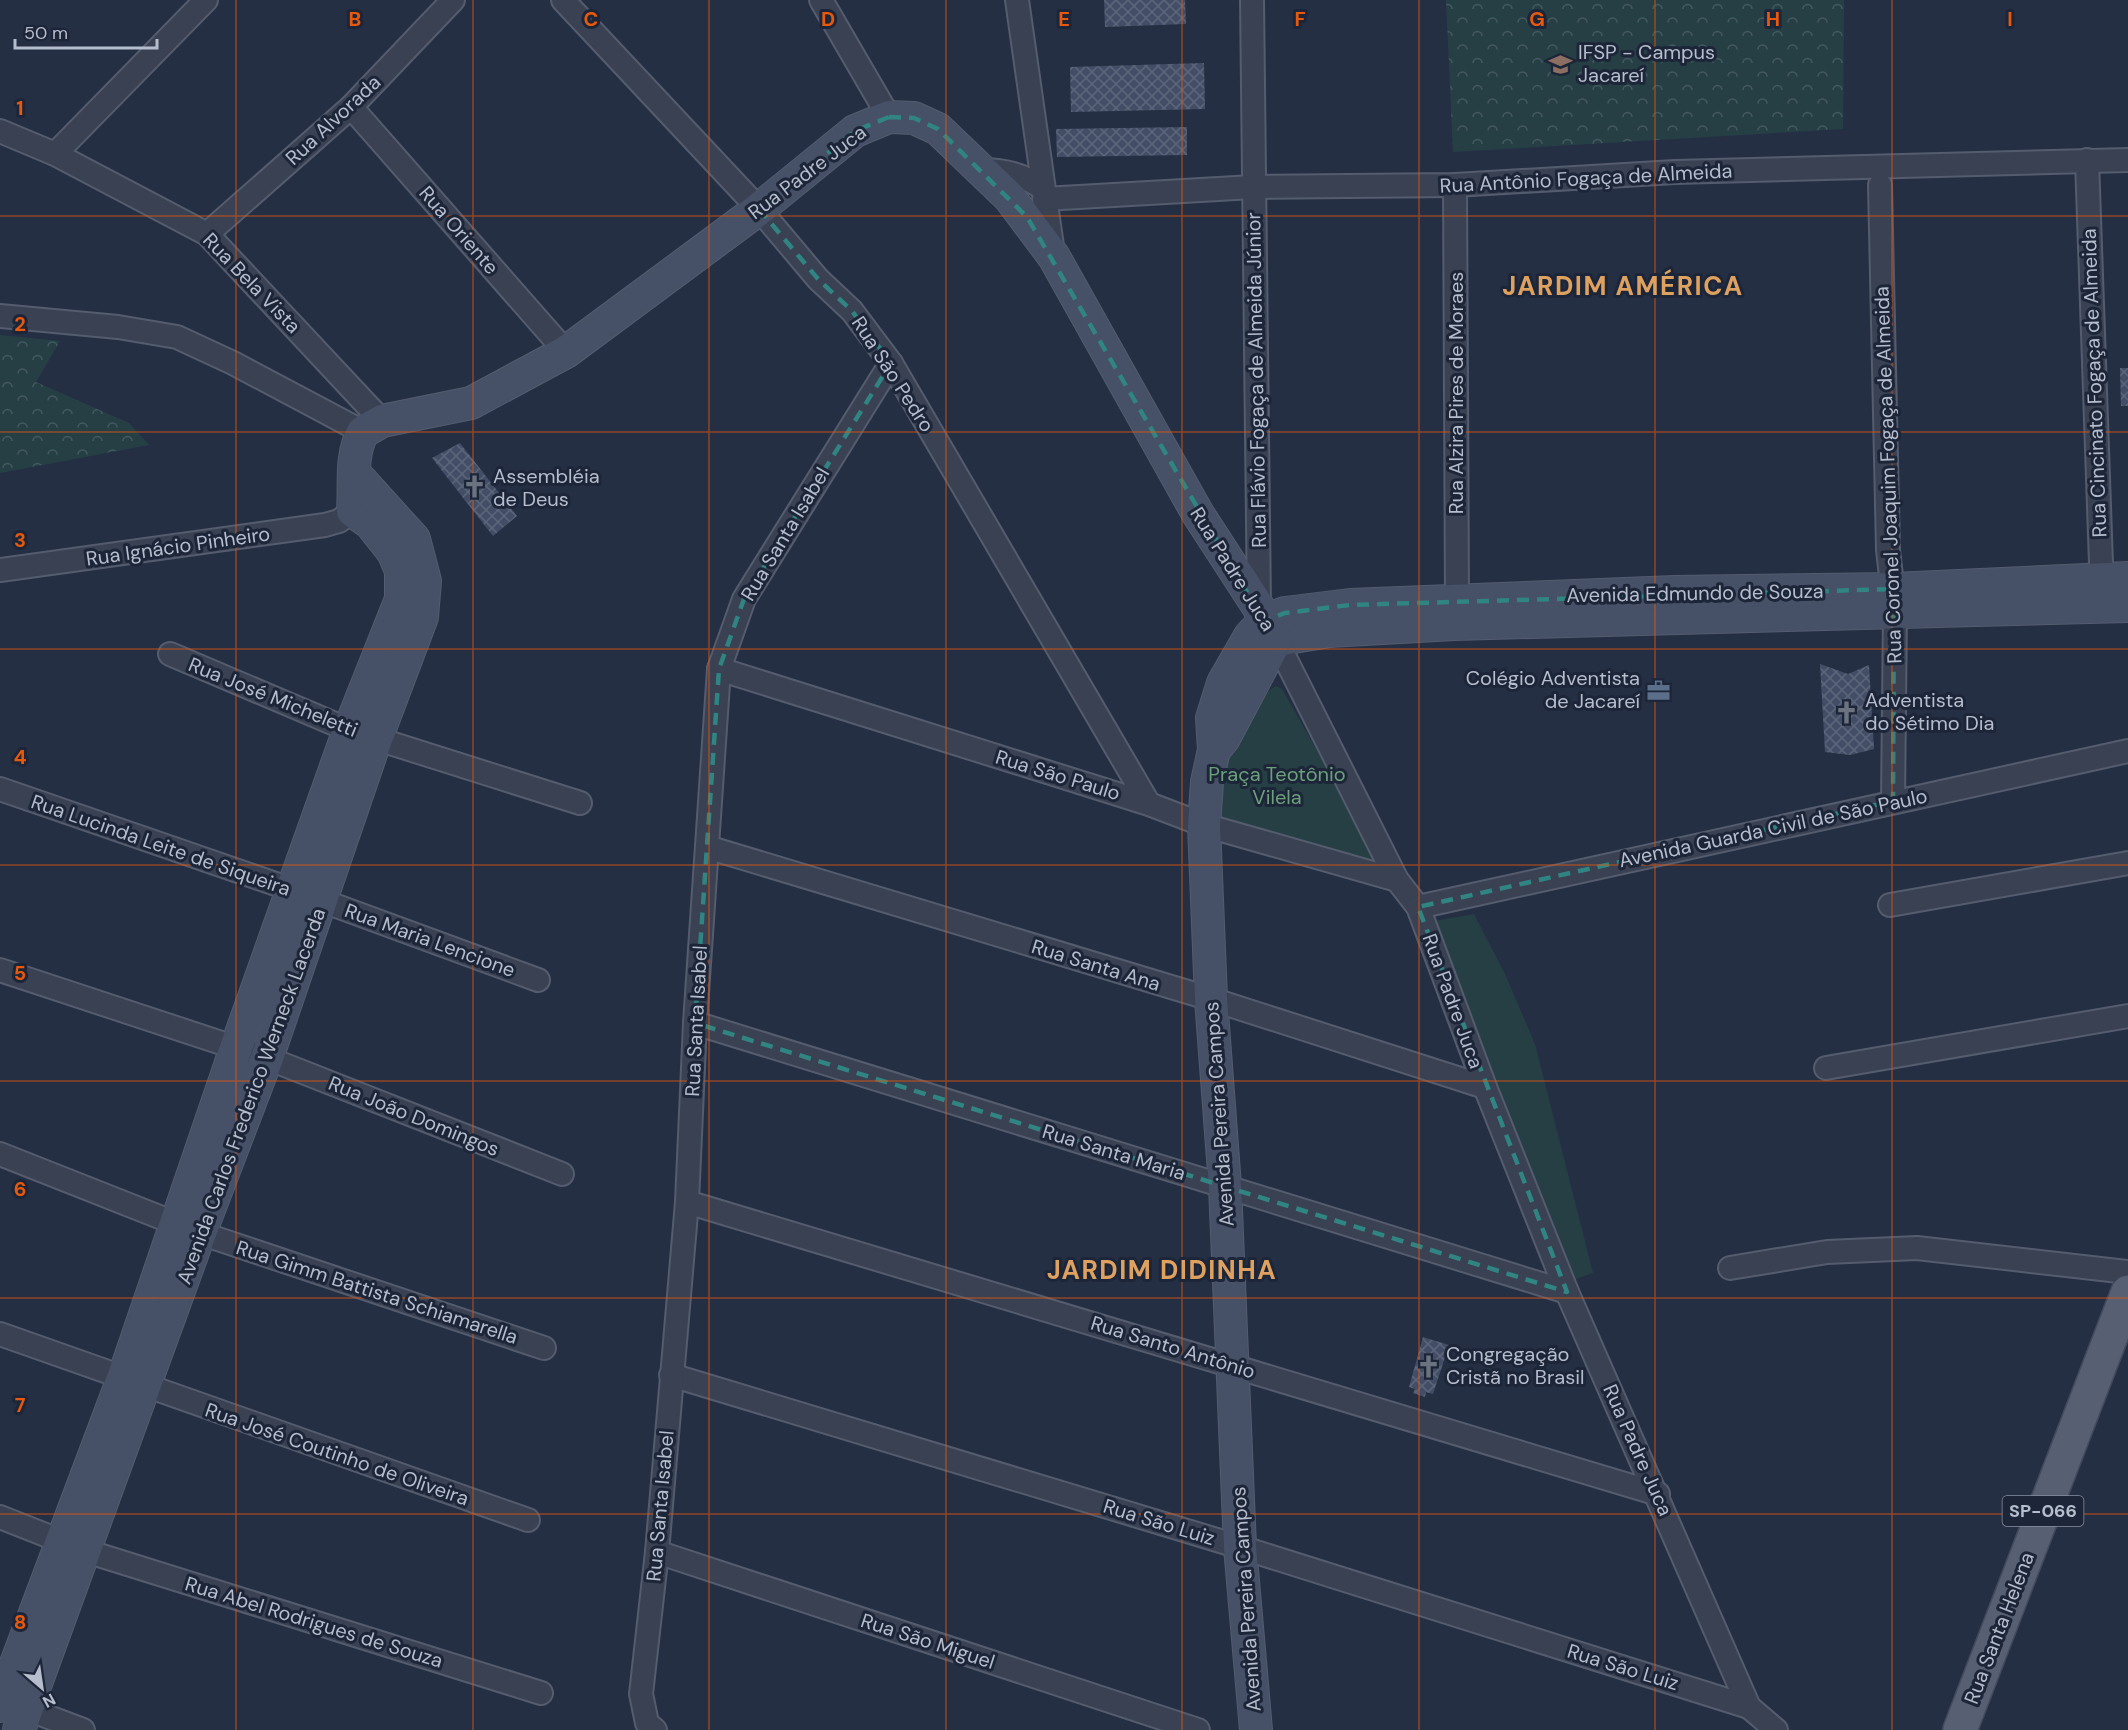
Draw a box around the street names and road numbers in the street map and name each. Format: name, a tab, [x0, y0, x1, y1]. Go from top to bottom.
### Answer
street label: Rua Alvorada	[280, 69, 386, 171]
street label: Rua Padre Juca	[743, 119, 871, 225]
street label: Rua Antônio Fogaça de Almeida	[1439, 157, 1733, 199]
street label: Rua Oriente	[413, 180, 505, 280]
street label: Rua Flávio Fogaça de Almeida Júnior	[1240, 212, 1272, 548]
street label: Rua Bela Vista	[197, 227, 307, 339]
street label: Rua Cincinato Fogaça de Almeida	[2076, 228, 2112, 538]
street label: Rua Alzira Pires de Moraes	[1443, 272, 1469, 514]
street label: Rua Coronel Joaquim Fogaça de Almeida	[1868, 286, 1908, 664]
street label: Rua São Pedro	[846, 311, 940, 437]
street label: Rua Santa Isabel	[735, 462, 835, 606]
street label: Rua Padre Juca	[1184, 502, 1282, 636]
street label: Rua Ignácio Pinheiro	[84, 520, 272, 572]
street label: Avenida Edmundo de Souza	[1566, 578, 1824, 608]
street label: Rua José Micheletti	[185, 651, 361, 743]
street label: Rua São Paulo	[993, 744, 1123, 806]
street label: Avenida Guarda Civil de São Paulo	[1616, 783, 1930, 873]
street label: Rua Lucinda Leite de Siqueira	[28, 788, 294, 902]
street label: Rua Maria Lencione	[341, 897, 519, 983]
street label: Avenida Carlos Frederico Werneck Lacerda	[171, 904, 331, 1288]
street label: Rua Padre Juca	[1417, 930, 1489, 1072]
street label: Rua Santa Ana	[1029, 933, 1163, 997]
street label: Rua Santa Isabel	[679, 945, 713, 1097]
street label: Avenida Pereira Campos	[1198, 1001, 1240, 1227]
street label: Rua João Domingos	[325, 1070, 503, 1162]
street label: Rua Santa Maria	[1039, 1118, 1189, 1186]
street label: Rua Gimm Battista Schiamarella	[233, 1234, 521, 1350]
street label: Rua Santo Antônio	[1088, 1310, 1258, 1384]
street label: Rua Padre Juca	[1597, 1380, 1679, 1520]
street label: Rua José Coutinho de Oliveira	[202, 1397, 472, 1511]
street label: Rua Santa Isabel	[640, 1429, 680, 1583]
street label: Avenida Pereira Campos	[1225, 1486, 1267, 1712]
street label: Rua São Luiz	[1100, 1493, 1218, 1551]
road number: SP-066	[2002, 1496, 2084, 1526]
street label: Rua Santa Helena	[1958, 1548, 2040, 1708]
street label: Rua Abel Rodrigues de Souza	[182, 1570, 446, 1674]
street label: Rua São Miguel	[858, 1607, 998, 1675]
street label: Rua São Luiz	[1564, 1638, 1682, 1696]

